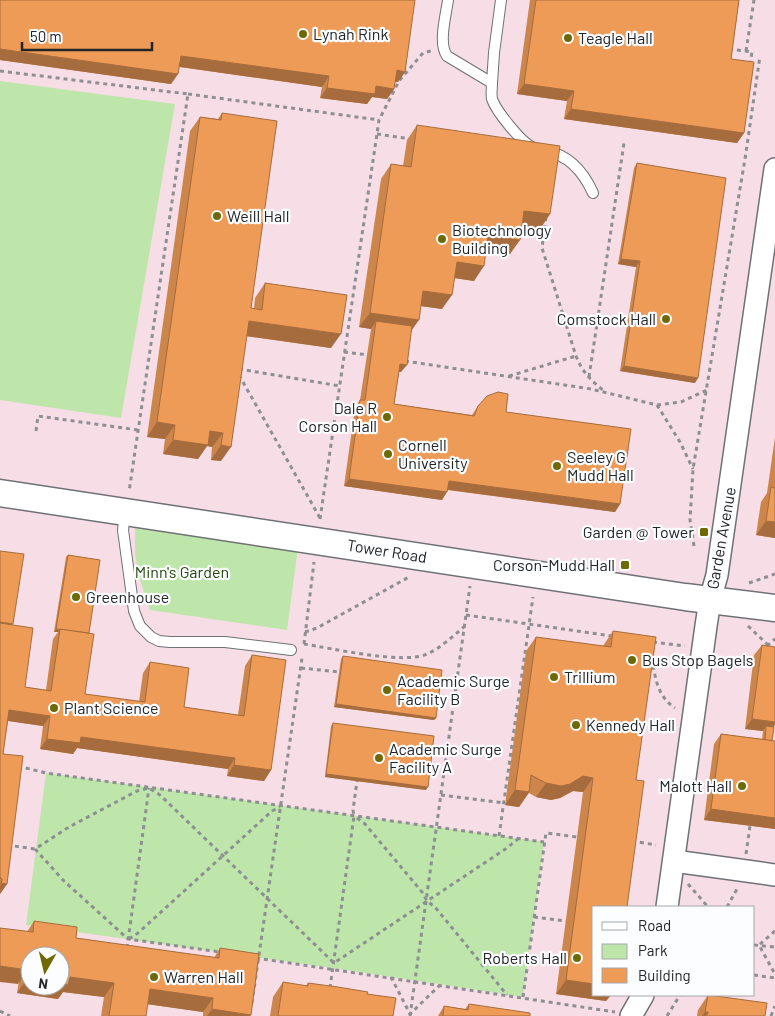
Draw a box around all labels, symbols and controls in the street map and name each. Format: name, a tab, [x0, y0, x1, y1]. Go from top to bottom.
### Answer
scale bar	[22, 20, 152, 52]
place label: Lynah Rink	[313, 24, 388, 43]
text: 50 m	[30, 27, 62, 45]
marker: Lynah Rink	[297, 28, 309, 40]
place label: Teagle Hall	[578, 28, 653, 47]
marker: Teagle Hall	[562, 32, 574, 44]
place label: Weill Hall	[227, 206, 289, 225]
marker: Weill Hall	[211, 210, 223, 222]
place label: Biotechnology Building	[452, 220, 552, 257]
marker: Biotechnology Building	[436, 233, 448, 245]
place label: Comstock Hall	[557, 309, 656, 328]
marker: Comstock Hall	[660, 313, 672, 325]
place label: Dale R Corson Hall	[299, 398, 377, 435]
marker: Dale R Corson Hall	[381, 411, 393, 423]
place label: Cornell University	[398, 435, 468, 472]
place label: Seeley G Mudd Hall	[567, 447, 634, 484]
marker: Cornell University	[382, 448, 394, 460]
marker: Seeley G Mudd Hall	[551, 460, 563, 472]
street label: Garden Avenue	[702, 485, 739, 591]
place label: Garden @ Tower	[583, 522, 694, 541]
marker: Garden @ Tower	[698, 526, 710, 538]
street label: Tower Road	[346, 535, 428, 566]
place label: Corson-Mudd Hall	[493, 555, 615, 574]
marker: Corson-Mudd Hall	[619, 559, 631, 571]
park label: Minn's Garden	[135, 562, 229, 581]
place label: Greenhouse	[86, 587, 169, 606]
marker: Greenhouse	[70, 591, 82, 603]
place label: Bus Stop Bagels	[642, 650, 754, 669]
marker: Bus Stop Bagels	[626, 654, 638, 666]
place label: Trillium	[564, 667, 615, 686]
place label: Academic Surge Facility B	[397, 671, 510, 708]
marker: Trillium	[548, 671, 560, 683]
marker: Academic Surge Facility B	[381, 684, 393, 696]
place label: Plant Science	[64, 698, 159, 717]
marker: Plant Science	[48, 702, 60, 714]
place label: Kennedy Hall	[586, 715, 675, 734]
marker: Kennedy Hall	[570, 719, 582, 731]
place label: Academic Surge Facility A	[389, 739, 502, 776]
marker: Academic Surge Facility A	[373, 752, 385, 764]
place label: Malott Hall	[659, 776, 732, 795]
marker: Malott Hall	[736, 780, 748, 792]
legend	[592, 906, 755, 996]
text: Road	[638, 916, 671, 934]
text: Park	[638, 941, 668, 959]
north arrow	[20, 946, 70, 996]
place label: Roberts Hall	[483, 948, 567, 967]
marker: Roberts Hall	[571, 952, 583, 964]
text: Building	[638, 966, 691, 984]
place label: Warren Hall	[164, 967, 243, 986]
marker: Warren Hall	[148, 971, 160, 983]
text: N	[37, 975, 49, 993]

